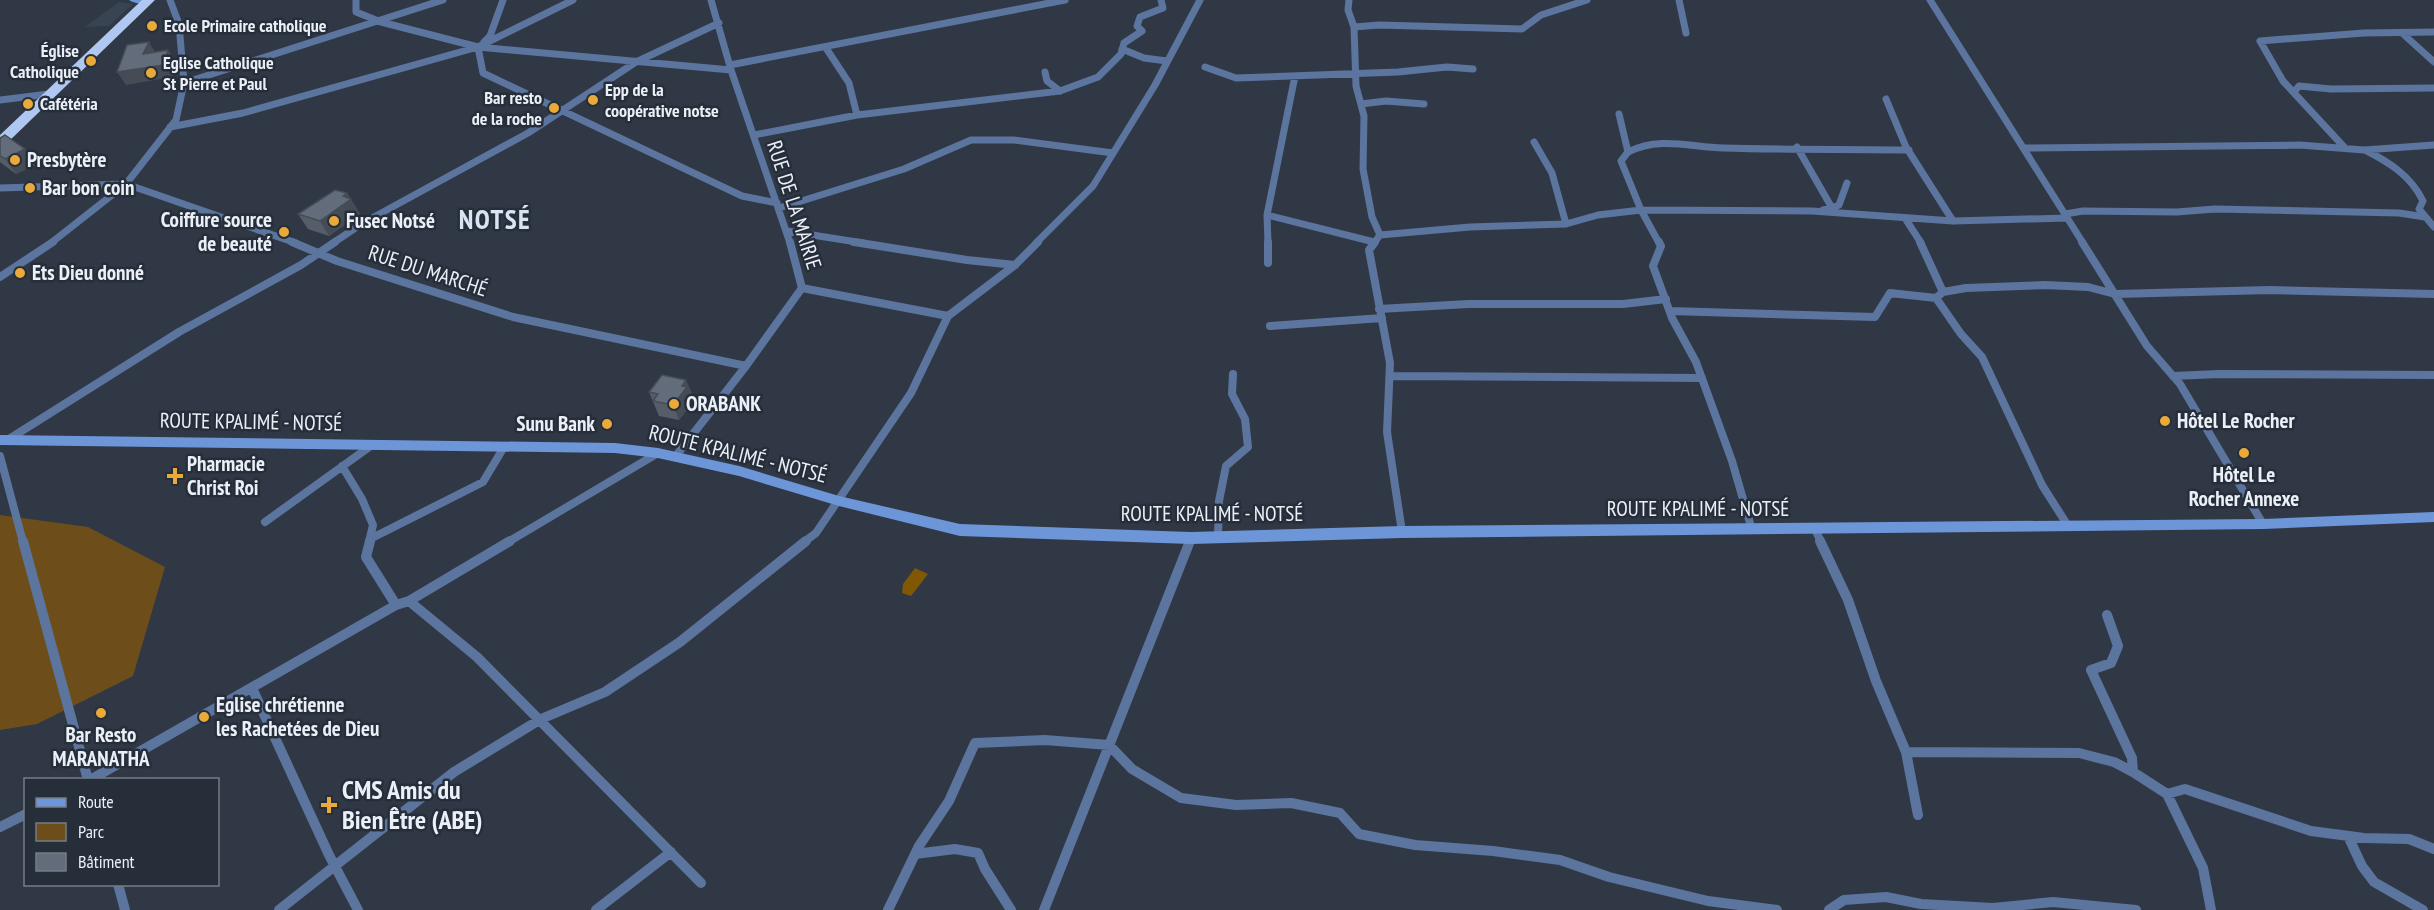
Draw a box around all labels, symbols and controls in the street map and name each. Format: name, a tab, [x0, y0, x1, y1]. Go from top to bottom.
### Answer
place label: Ecole Primaire catholique	[164, 14, 327, 37]
marker: Ecole Primaire catholique	[145, 19, 159, 33]
place label: Église Catholique	[10, 39, 79, 83]
place label: Eglise Catholique St Pierre et Paul	[163, 51, 274, 95]
marker: Église Catholique	[84, 54, 98, 68]
marker: Eglise Catholique St Pierre et Paul	[144, 66, 158, 80]
place label: Epp de la coopérative notse	[605, 78, 719, 122]
place label: Bar resto de la roche	[472, 86, 542, 130]
place label: Cafétéria	[40, 92, 98, 115]
marker: Epp de la coopérative notse	[586, 93, 600, 107]
marker: Cafétéria	[21, 97, 35, 111]
marker: Bar resto de la roche	[547, 101, 561, 115]
street label: RUE DE LA MAIRIE	[761, 137, 828, 273]
place label: Presbytère	[27, 146, 106, 173]
marker: Presbytère	[8, 153, 22, 167]
place label: Bar bon coin	[42, 174, 134, 201]
marker: Bar bon coin	[23, 181, 37, 195]
district label: NOTSÉ	[459, 202, 531, 236]
place label: Coiffure source de beauté	[161, 206, 272, 257]
place label: Fusec Notsé	[346, 207, 435, 234]
marker: Fusec Notsé	[327, 214, 341, 228]
marker: Coiffure source de beauté	[277, 225, 291, 239]
street label: RUE DU MARCHÉ	[365, 239, 491, 302]
place label: Ets Dieu donné	[32, 259, 144, 286]
marker: Ets Dieu donné	[13, 266, 27, 280]
place label: ORABANK	[686, 390, 761, 417]
marker: ORABANK	[667, 397, 681, 411]
street label: ROUTE KPALIMÉ - NOTSÉ	[160, 406, 342, 437]
place label: Hôtel Le Rocher	[2177, 407, 2296, 434]
place label: Sunu Bank	[516, 410, 595, 437]
marker: Hôtel Le Rocher	[2158, 414, 2172, 428]
marker: Sunu Bank	[600, 417, 614, 431]
street label: ROUTE KPALIMÉ - NOTSÉ	[646, 418, 830, 489]
marker: Hôtel Le Rocher Annexe	[2237, 446, 2251, 460]
place label: Pharmacie Christ Roi	[187, 450, 265, 501]
place label: Hôtel Le Rocher Annexe	[2189, 461, 2299, 512]
marker: Pharmacie Christ Roi	[168, 469, 182, 483]
street label: ROUTE KPALIMÉ - NOTSÉ	[1607, 495, 1789, 522]
street label: ROUTE KPALIMÉ - NOTSÉ	[1121, 500, 1303, 527]
place label: Eglise chrétienne les Rachetées de Dieu	[216, 691, 379, 742]
marker: Bar Resto MARANATHA	[94, 706, 108, 720]
marker: Eglise chrétienne les Rachetées de Dieu	[197, 710, 211, 724]
place label: Bar Resto MARANATHA	[52, 721, 150, 772]
place label: CMS Amis du Bien Être (ABE)	[342, 773, 483, 836]
legend	[24, 778, 219, 886]
text: Route	[78, 790, 114, 813]
marker: CMS Amis du Bien Être (ABE)	[320, 796, 338, 814]
text: Parc	[78, 820, 105, 843]
text: Bâtiment	[78, 850, 135, 873]

